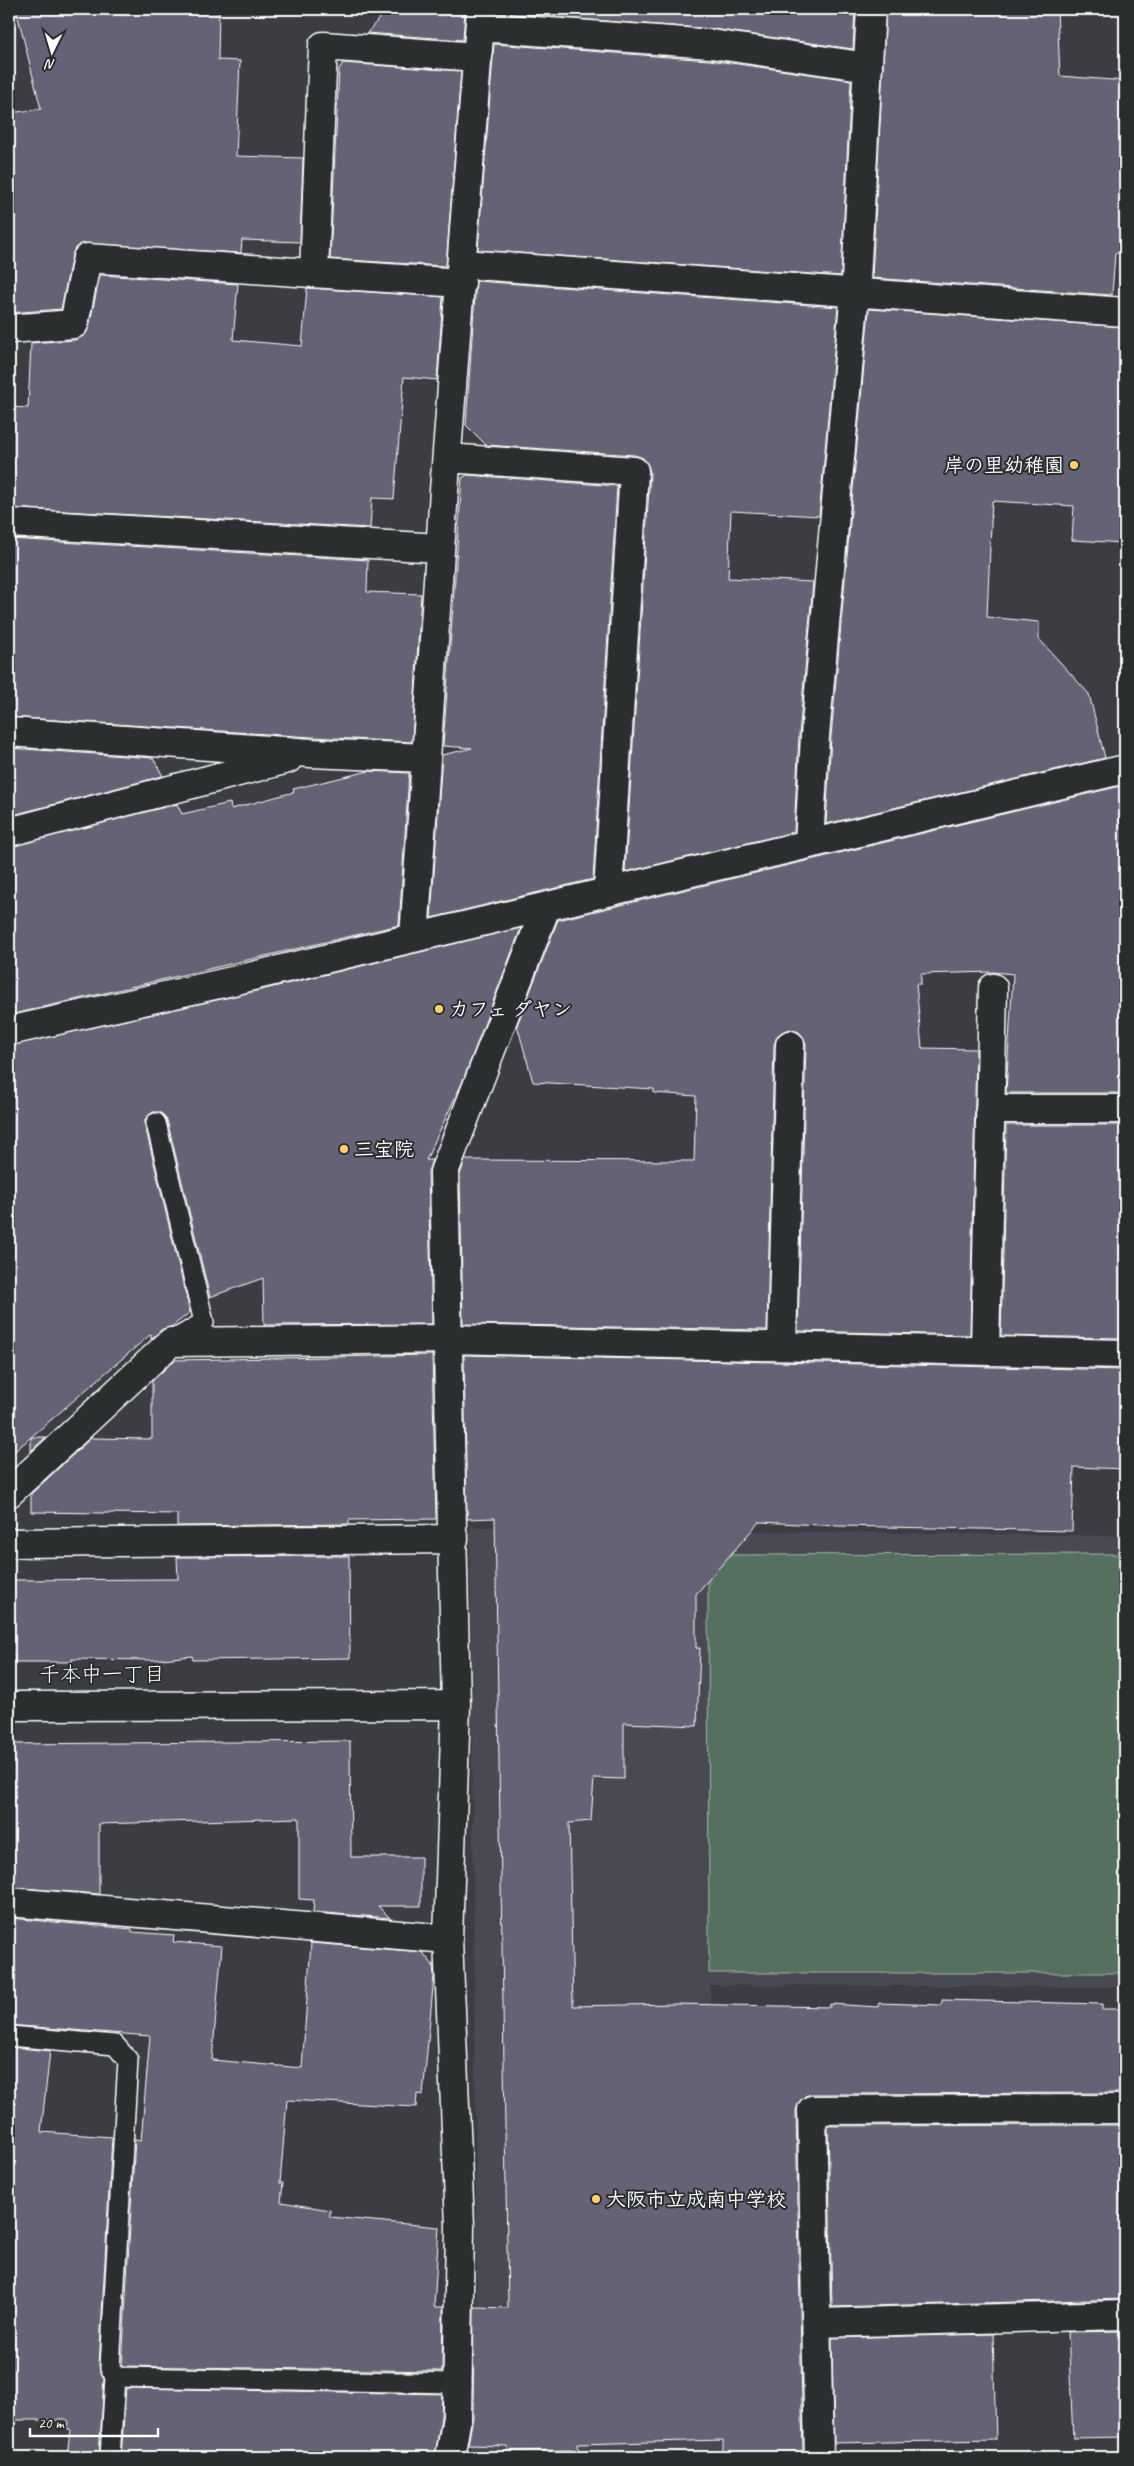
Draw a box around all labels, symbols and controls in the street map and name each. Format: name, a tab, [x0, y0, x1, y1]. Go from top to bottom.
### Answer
north arrow	[28, 28, 78, 78]
text: N	[44, 55, 56, 73]
place label: 岸の里幼稚園	[944, 453, 1064, 478]
marker: 岸の里幼稚園	[1068, 459, 1080, 471]
place label: カフェ ダヤン	[449, 997, 572, 1022]
marker: カフェ ダヤン	[433, 1003, 445, 1015]
place label: 三宝院	[354, 1137, 414, 1162]
marker: 三宝院	[338, 1143, 350, 1155]
district label: 千本中一丁目	[39, 1661, 165, 1687]
place label: 大阪市立成南中学校	[606, 2187, 786, 2212]
marker: 大阪市立成南中学校	[590, 2193, 602, 2205]
scale bar	[30, 2406, 158, 2438]
text: 20 m	[38, 2414, 65, 2433]

